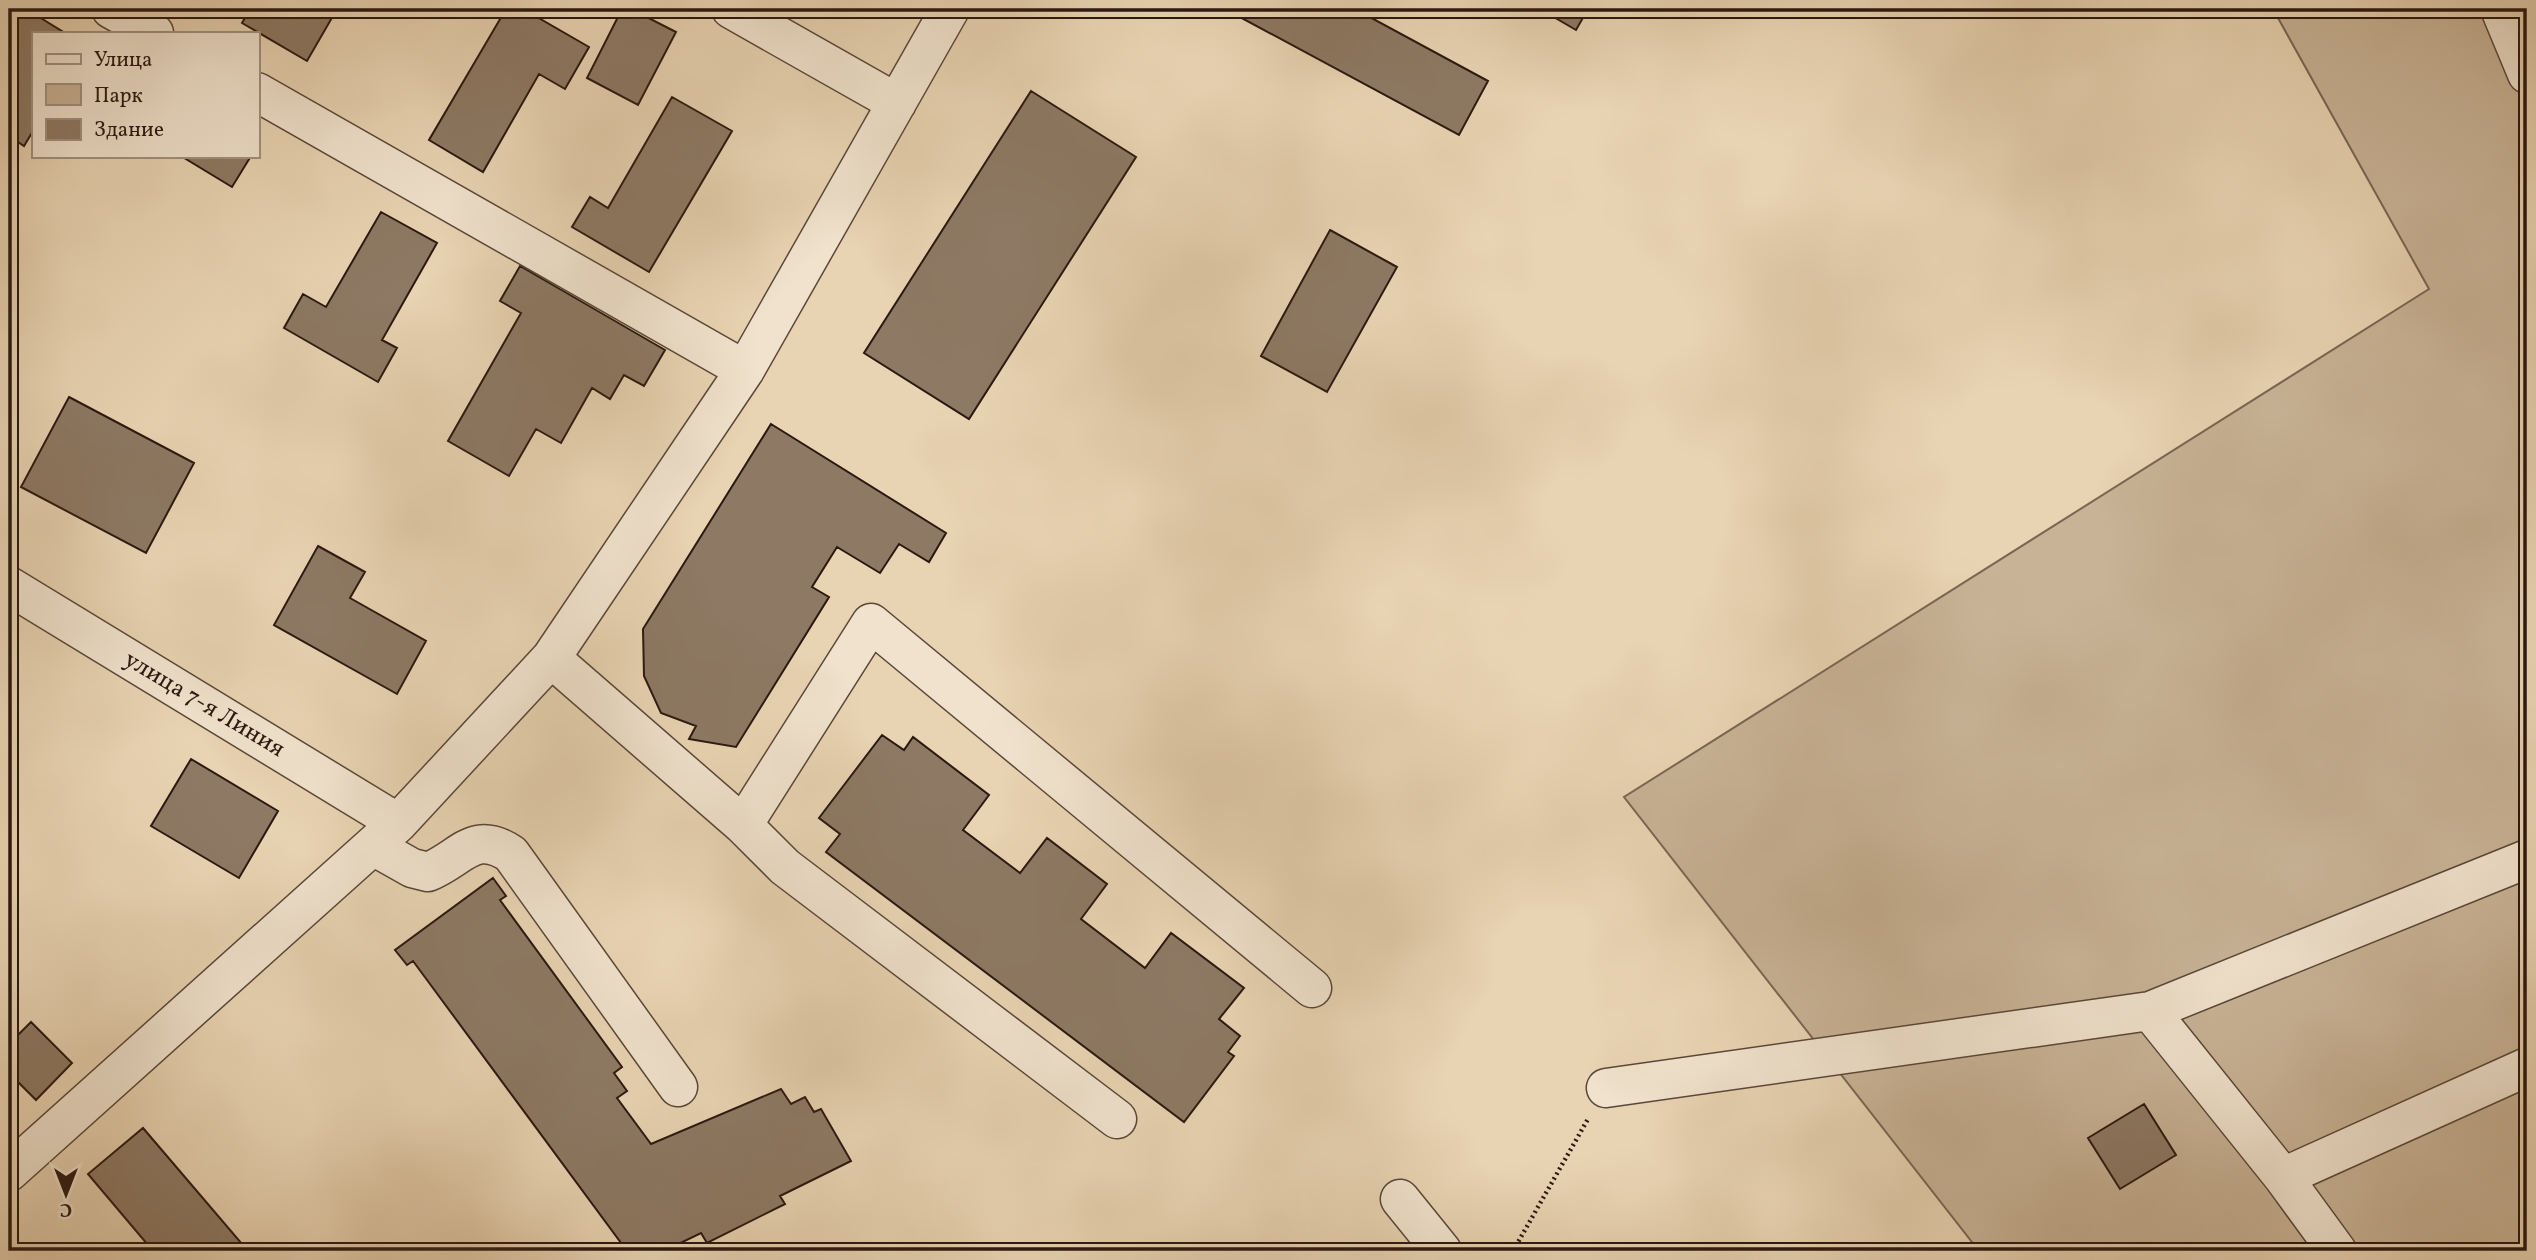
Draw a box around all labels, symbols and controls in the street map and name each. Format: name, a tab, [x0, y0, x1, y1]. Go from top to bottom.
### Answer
legend	[32, 32, 259, 158]
text: Улица	[94, 46, 152, 75]
text: Парк	[94, 82, 143, 111]
text: Здание	[94, 116, 164, 145]
street label: улица 7-я Линия	[117, 643, 291, 767]
north arrow	[32, 1158, 102, 1228]
text: С	[60, 1196, 72, 1222]

